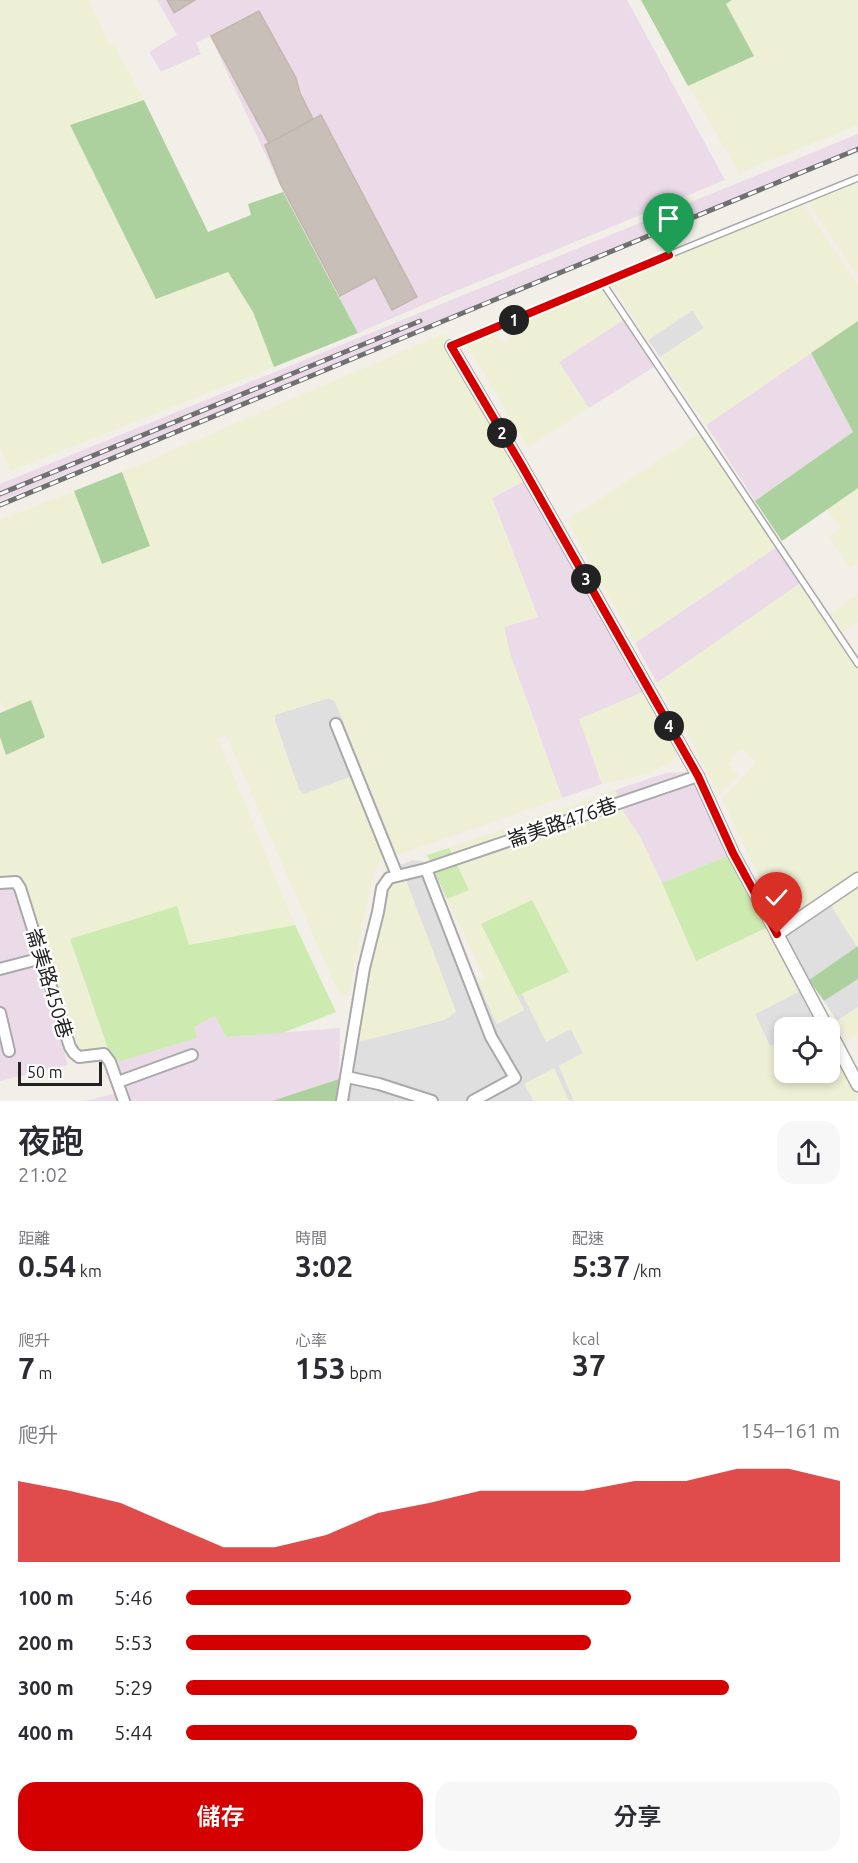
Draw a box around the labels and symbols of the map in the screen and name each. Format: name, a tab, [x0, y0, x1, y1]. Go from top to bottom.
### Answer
pin	[643, 193, 694, 255]
pin: 1	[499, 305, 529, 335]
pin: 2	[487, 418, 517, 448]
pin: 3	[571, 564, 601, 594]
pin: 4	[654, 711, 684, 741]
street label: 崙美路476巷	[504, 793, 620, 851]
pin	[751, 872, 802, 934]
street label: 崙美路450巷	[22, 925, 78, 1041]
scale bar	[18, 1059, 102, 1086]

